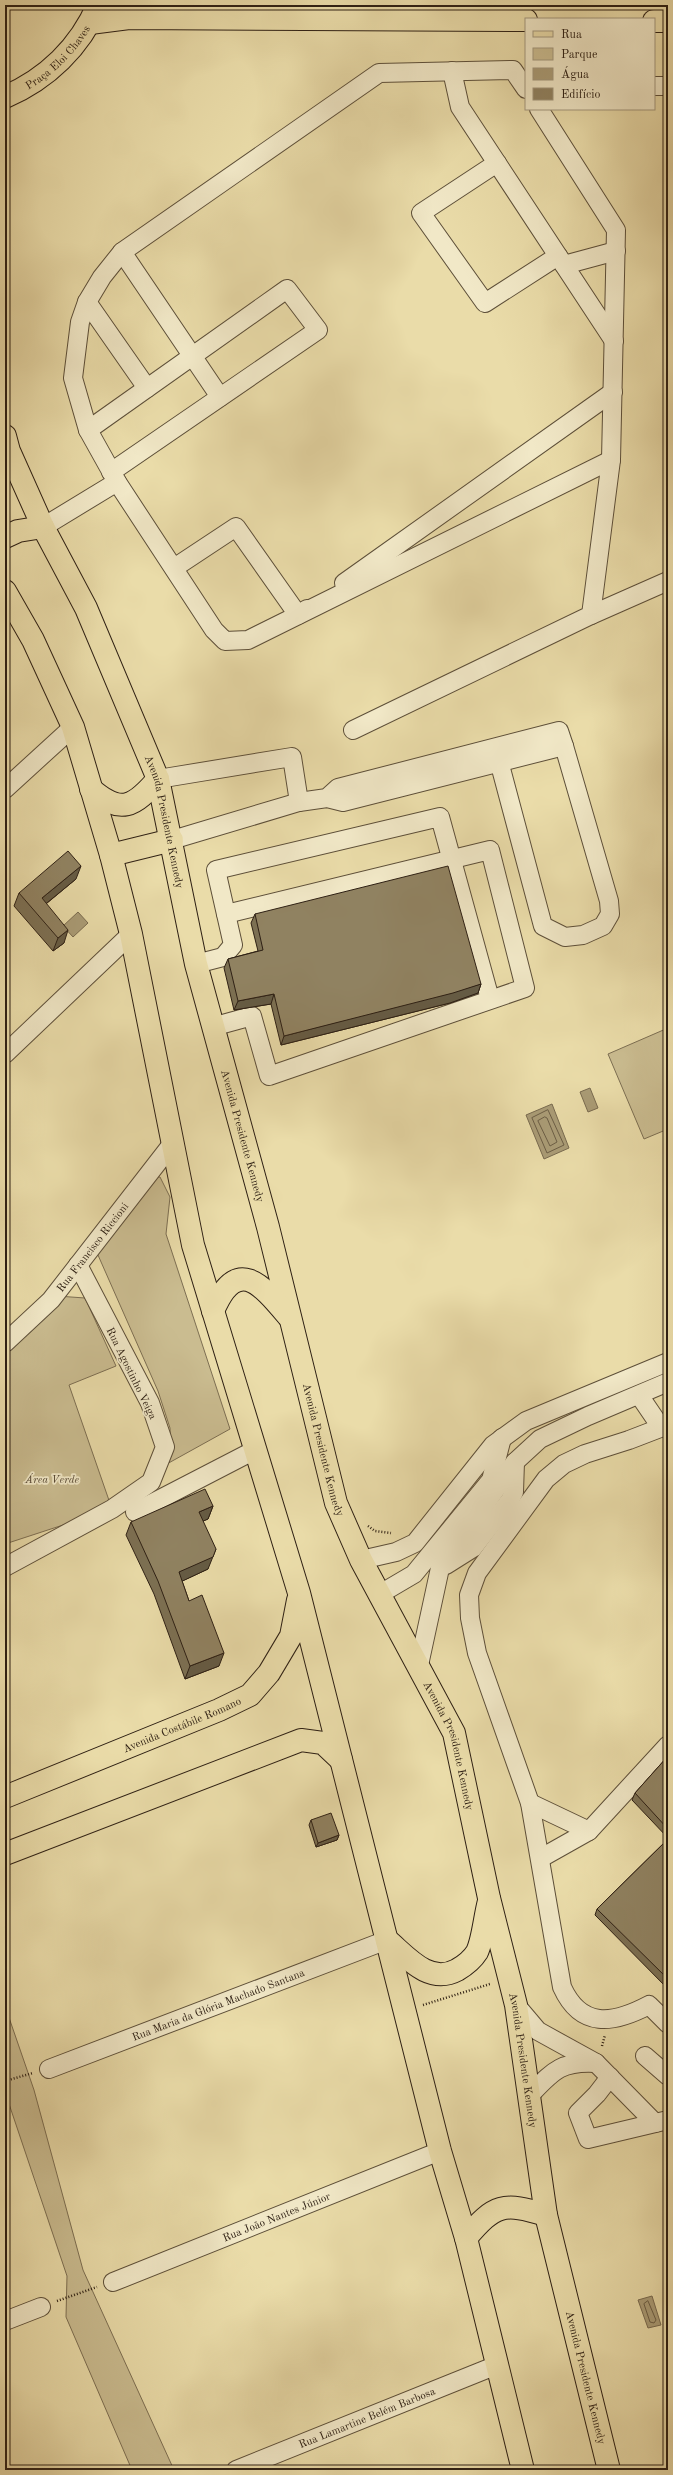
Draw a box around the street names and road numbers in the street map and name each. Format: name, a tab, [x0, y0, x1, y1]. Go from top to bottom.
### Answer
street label: Praça Eloi Chaves	[24, 24, 93, 92]
street label: Avenida Presidente Kennedy	[142, 754, 184, 890]
street label: Avenida Presidente Kennedy	[218, 1069, 265, 1204]
street label: Rua Francisco Riccioni	[55, 1201, 131, 1295]
street label: Rua Agostinho Veiga	[104, 1326, 158, 1422]
street label: Avenida Presidente Kennedy	[300, 1382, 345, 1518]
street label: Avenida Presidente Kennedy	[420, 1680, 474, 1812]
street label: Avenida Costábile Romano	[122, 1696, 243, 1755]
street label: Rua Maria da Glória Machado Santana	[131, 1968, 307, 2044]
street label: Avenida Presidente Kennedy	[506, 1991, 538, 2129]
street label: Rua João Nantes Júnior	[221, 2191, 333, 2244]
street label: Avenida Presidente Kennedy	[563, 2310, 606, 2446]
street label: Rua Lamartine Belém Barbosa	[298, 2386, 438, 2451]

